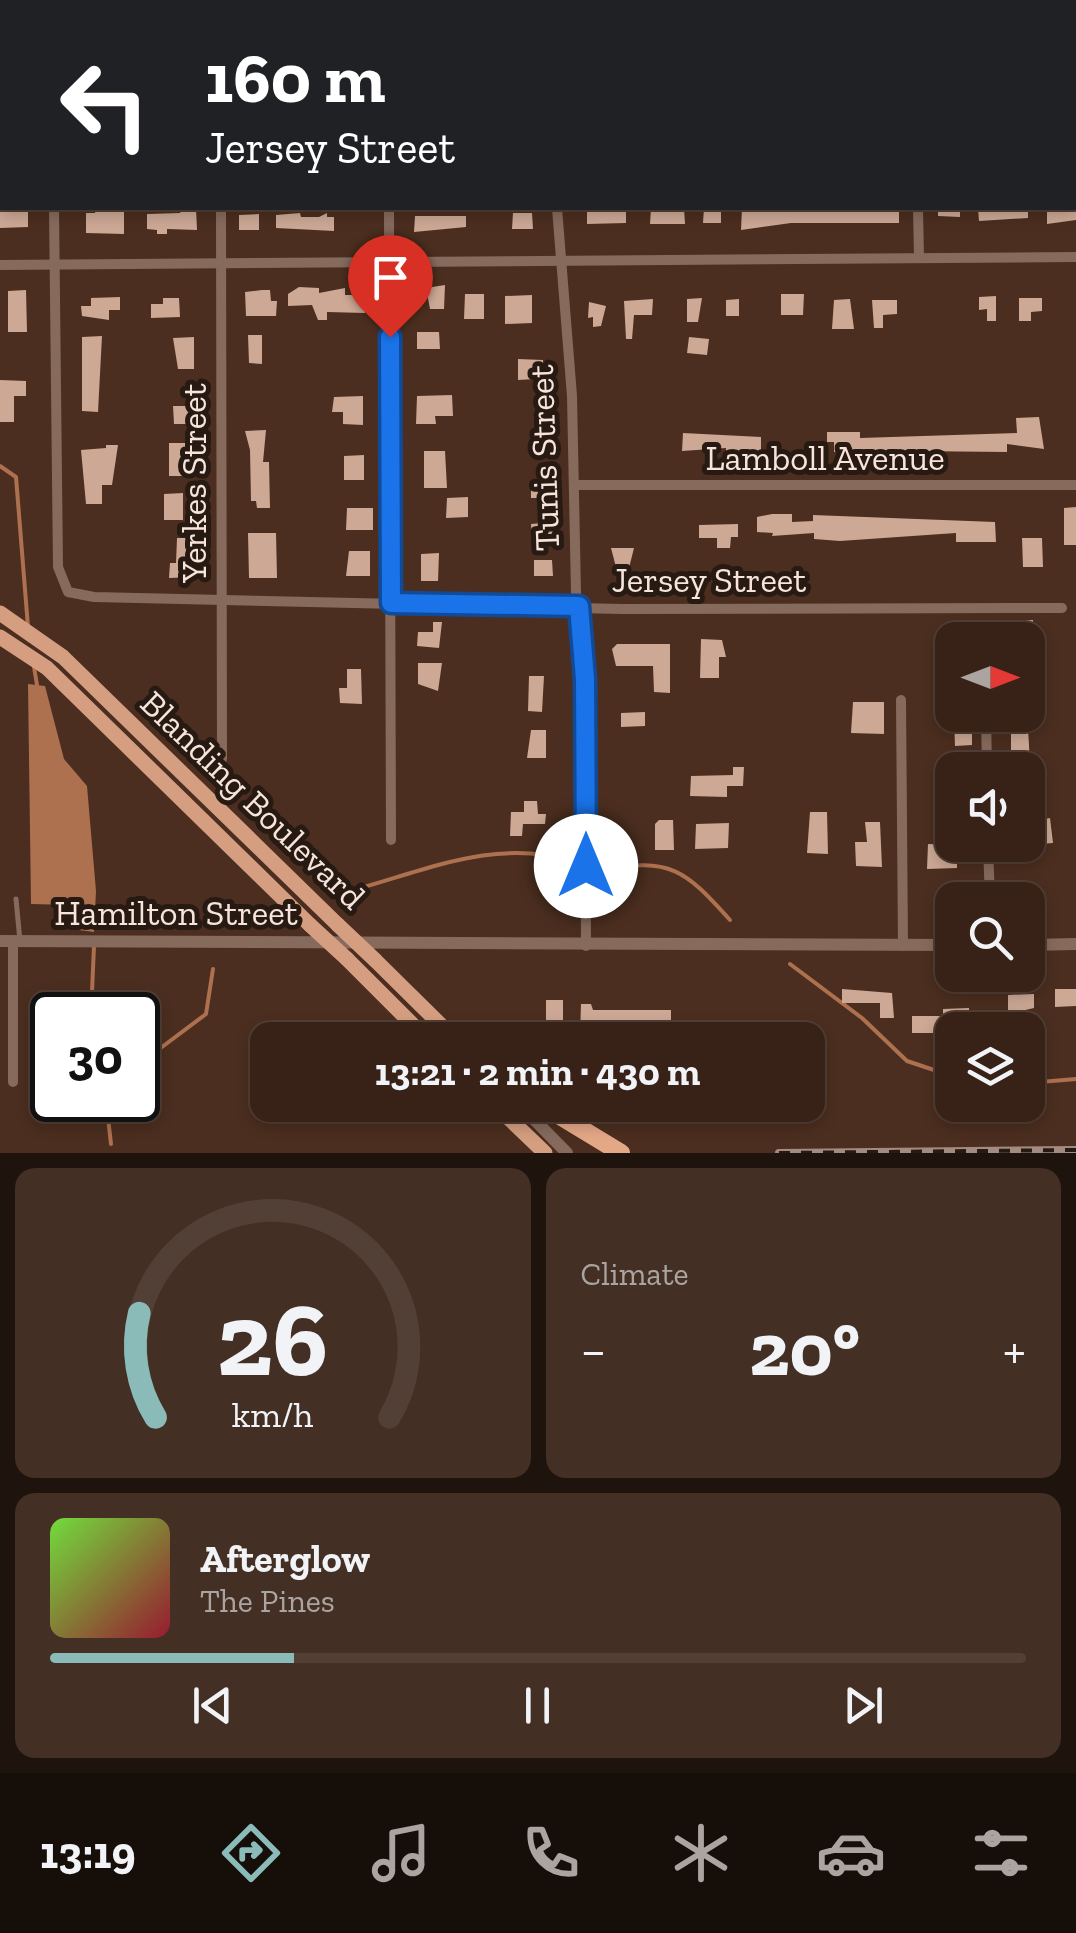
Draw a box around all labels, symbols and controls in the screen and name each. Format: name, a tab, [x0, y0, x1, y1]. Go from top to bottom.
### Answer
text: 160 m	[205, 36, 386, 120]
icon: left	[40, 40, 170, 170]
text: Jersey Street	[205, 121, 455, 175]
pin	[348, 235, 433, 338]
icon: arrive	[363, 250, 418, 305]
street label: Tunis Street	[520, 364, 568, 552]
street label: Yerkes Street	[173, 383, 215, 584]
street label: Lamboll Avenue	[705, 437, 945, 479]
street label: Jersey Street	[612, 559, 806, 601]
north arrow	[935, 622, 1045, 732]
map controls	[935, 622, 1045, 1122]
street label: Blanding Boulevard	[132, 682, 374, 918]
button: sound	[935, 752, 1045, 862]
position arrow	[534, 814, 638, 918]
button: search	[935, 882, 1045, 992]
street label: Hamilton Street	[54, 892, 298, 934]
speed limit sign: 30	[30, 992, 160, 1122]
button: layers	[935, 1012, 1045, 1122]
text: 13:21 · 2 min · 430 m	[375, 1049, 700, 1095]
text: Climate	[581, 1255, 689, 1293]
text: 26	[217, 1277, 329, 1402]
text: 20°	[749, 1304, 860, 1394]
text: −	[581, 1317, 606, 1383]
text: +	[1003, 1317, 1026, 1383]
text: km/h	[232, 1393, 314, 1436]
text: Afterglow	[200, 1536, 370, 1582]
text: The Pines	[200, 1582, 335, 1620]
icon: previous	[185, 1678, 240, 1733]
icon: pause	[510, 1678, 565, 1733]
icon: next	[836, 1678, 891, 1733]
icon: directions	[216, 1818, 286, 1888]
icon: music	[366, 1818, 436, 1888]
icon: phone	[516, 1818, 586, 1888]
icon: climate	[666, 1818, 736, 1888]
icon: car	[816, 1818, 886, 1888]
icon: filters	[966, 1818, 1036, 1888]
text: 13:19	[40, 1826, 136, 1880]

